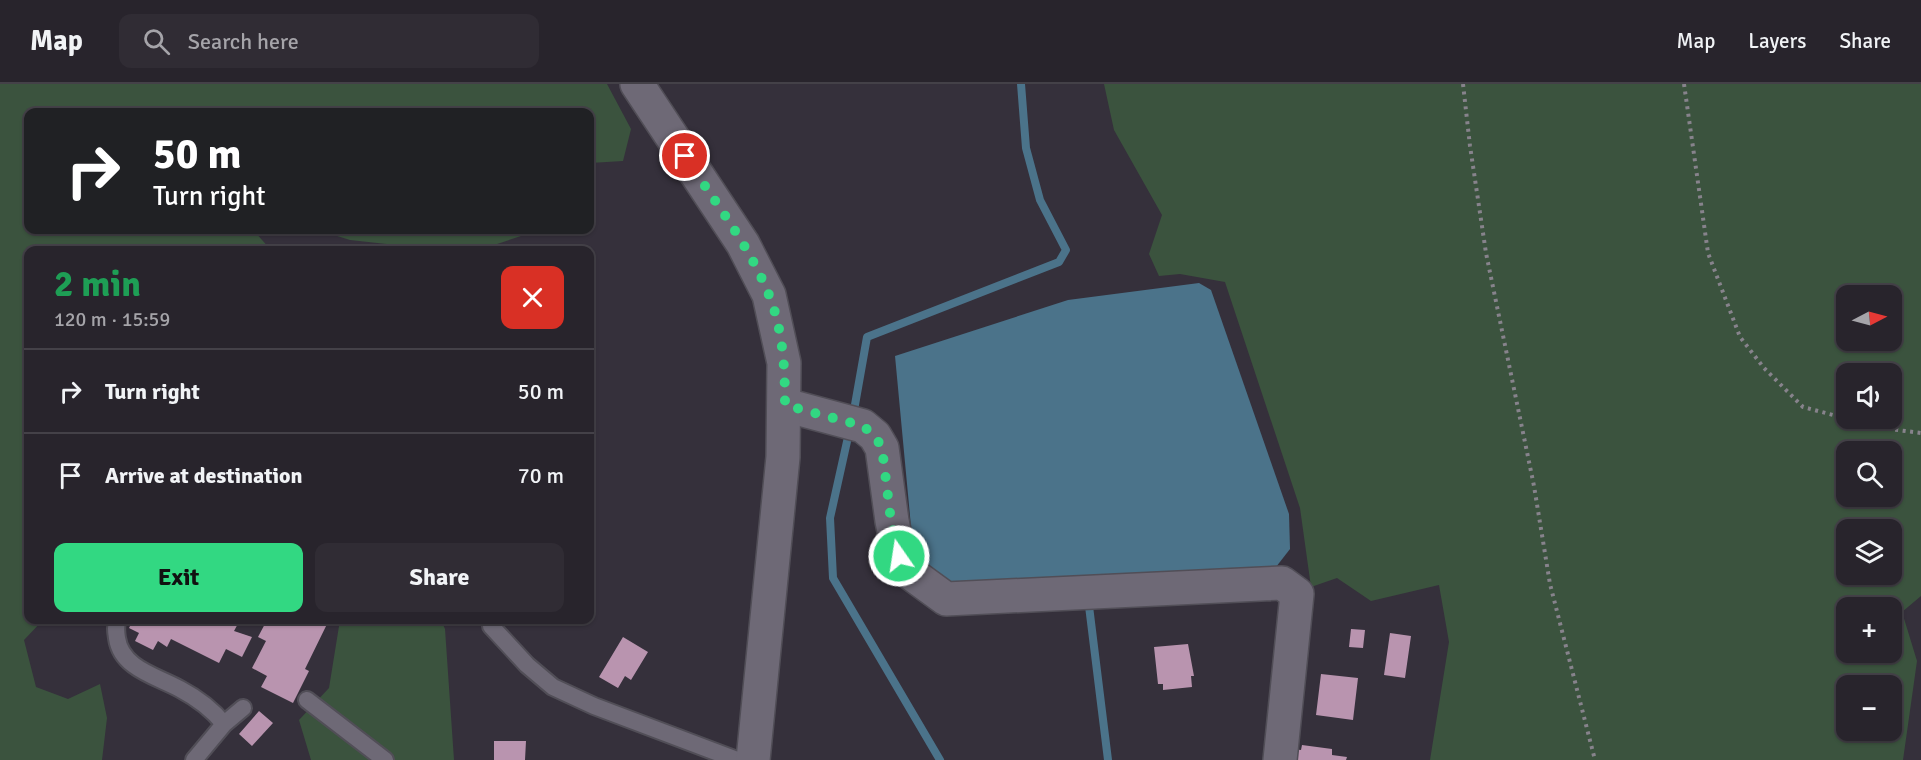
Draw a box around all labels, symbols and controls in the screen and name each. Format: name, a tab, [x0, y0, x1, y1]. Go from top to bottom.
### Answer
search box	[119, 14, 539, 68]
text: Map	[30, 24, 83, 58]
icon: search	[140, 25, 173, 58]
text: Search here	[188, 28, 299, 55]
text: Map	[1677, 28, 1715, 54]
text: Layers	[1748, 28, 1806, 54]
text: Share	[1839, 28, 1891, 54]
text: 50 m	[153, 129, 242, 180]
pin	[659, 130, 710, 181]
icon: right	[54, 132, 132, 210]
icon: arrive	[668, 139, 701, 172]
text: Turn right	[153, 180, 266, 213]
text: 2 min	[54, 262, 141, 307]
button: close	[501, 266, 564, 329]
north arrow	[1836, 285, 1902, 351]
map controls	[1836, 285, 1902, 741]
text: 120 m · 15:59	[54, 307, 170, 332]
button: sound	[1836, 363, 1902, 429]
icon: right	[54, 375, 87, 408]
text: Turn right	[105, 378, 200, 405]
text: 50 m	[518, 378, 564, 405]
button: search	[1836, 441, 1902, 507]
icon: arrive	[54, 459, 87, 492]
text: Arrive at destination	[105, 462, 302, 489]
text: 70 m	[518, 462, 564, 489]
button: layers	[1836, 519, 1902, 585]
position arrow	[867, 524, 931, 588]
button: Exit	[54, 543, 303, 612]
button: Share	[315, 543, 564, 612]
button: +	[1836, 597, 1902, 663]
button: −	[1836, 675, 1902, 741]

